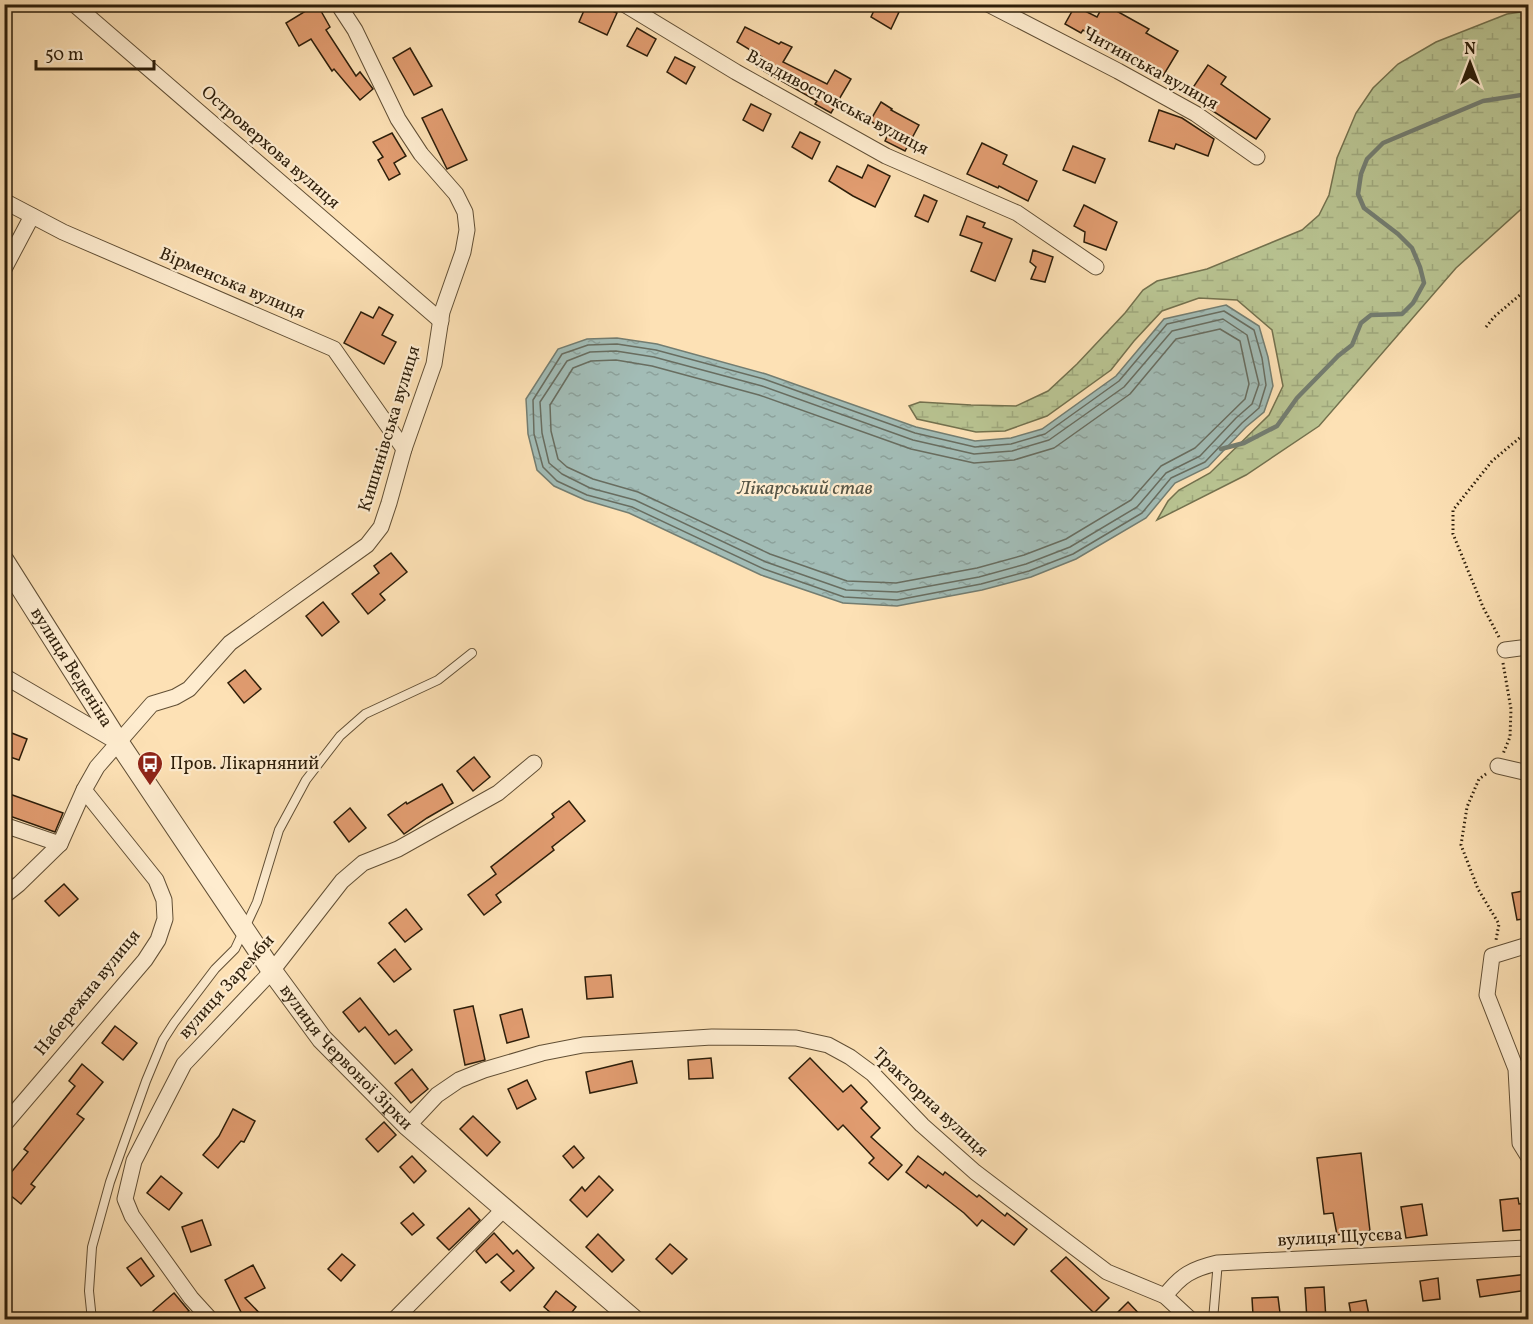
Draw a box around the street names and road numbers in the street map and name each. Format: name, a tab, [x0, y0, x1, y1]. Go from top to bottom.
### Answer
street label: Читинська вулиця	[1077, 21, 1223, 117]
street label: Владивостокська вулиця	[741, 44, 933, 162]
street label: Островерхова вулиця	[195, 80, 345, 216]
street label: Вірменська вулиця	[155, 242, 309, 326]
street label: Кишинівська вулиця	[353, 343, 427, 515]
street label: вулиця Веденіна	[24, 603, 119, 732]
street label: Набережна вулиця	[29, 924, 147, 1062]
street label: вулиця Заремби	[173, 929, 281, 1045]
street label: вулиця Червоної Зірки	[274, 979, 418, 1136]
street label: Тракторна вулиця	[867, 1043, 993, 1163]
street label: вулиця Щусєва	[1277, 1222, 1403, 1254]

